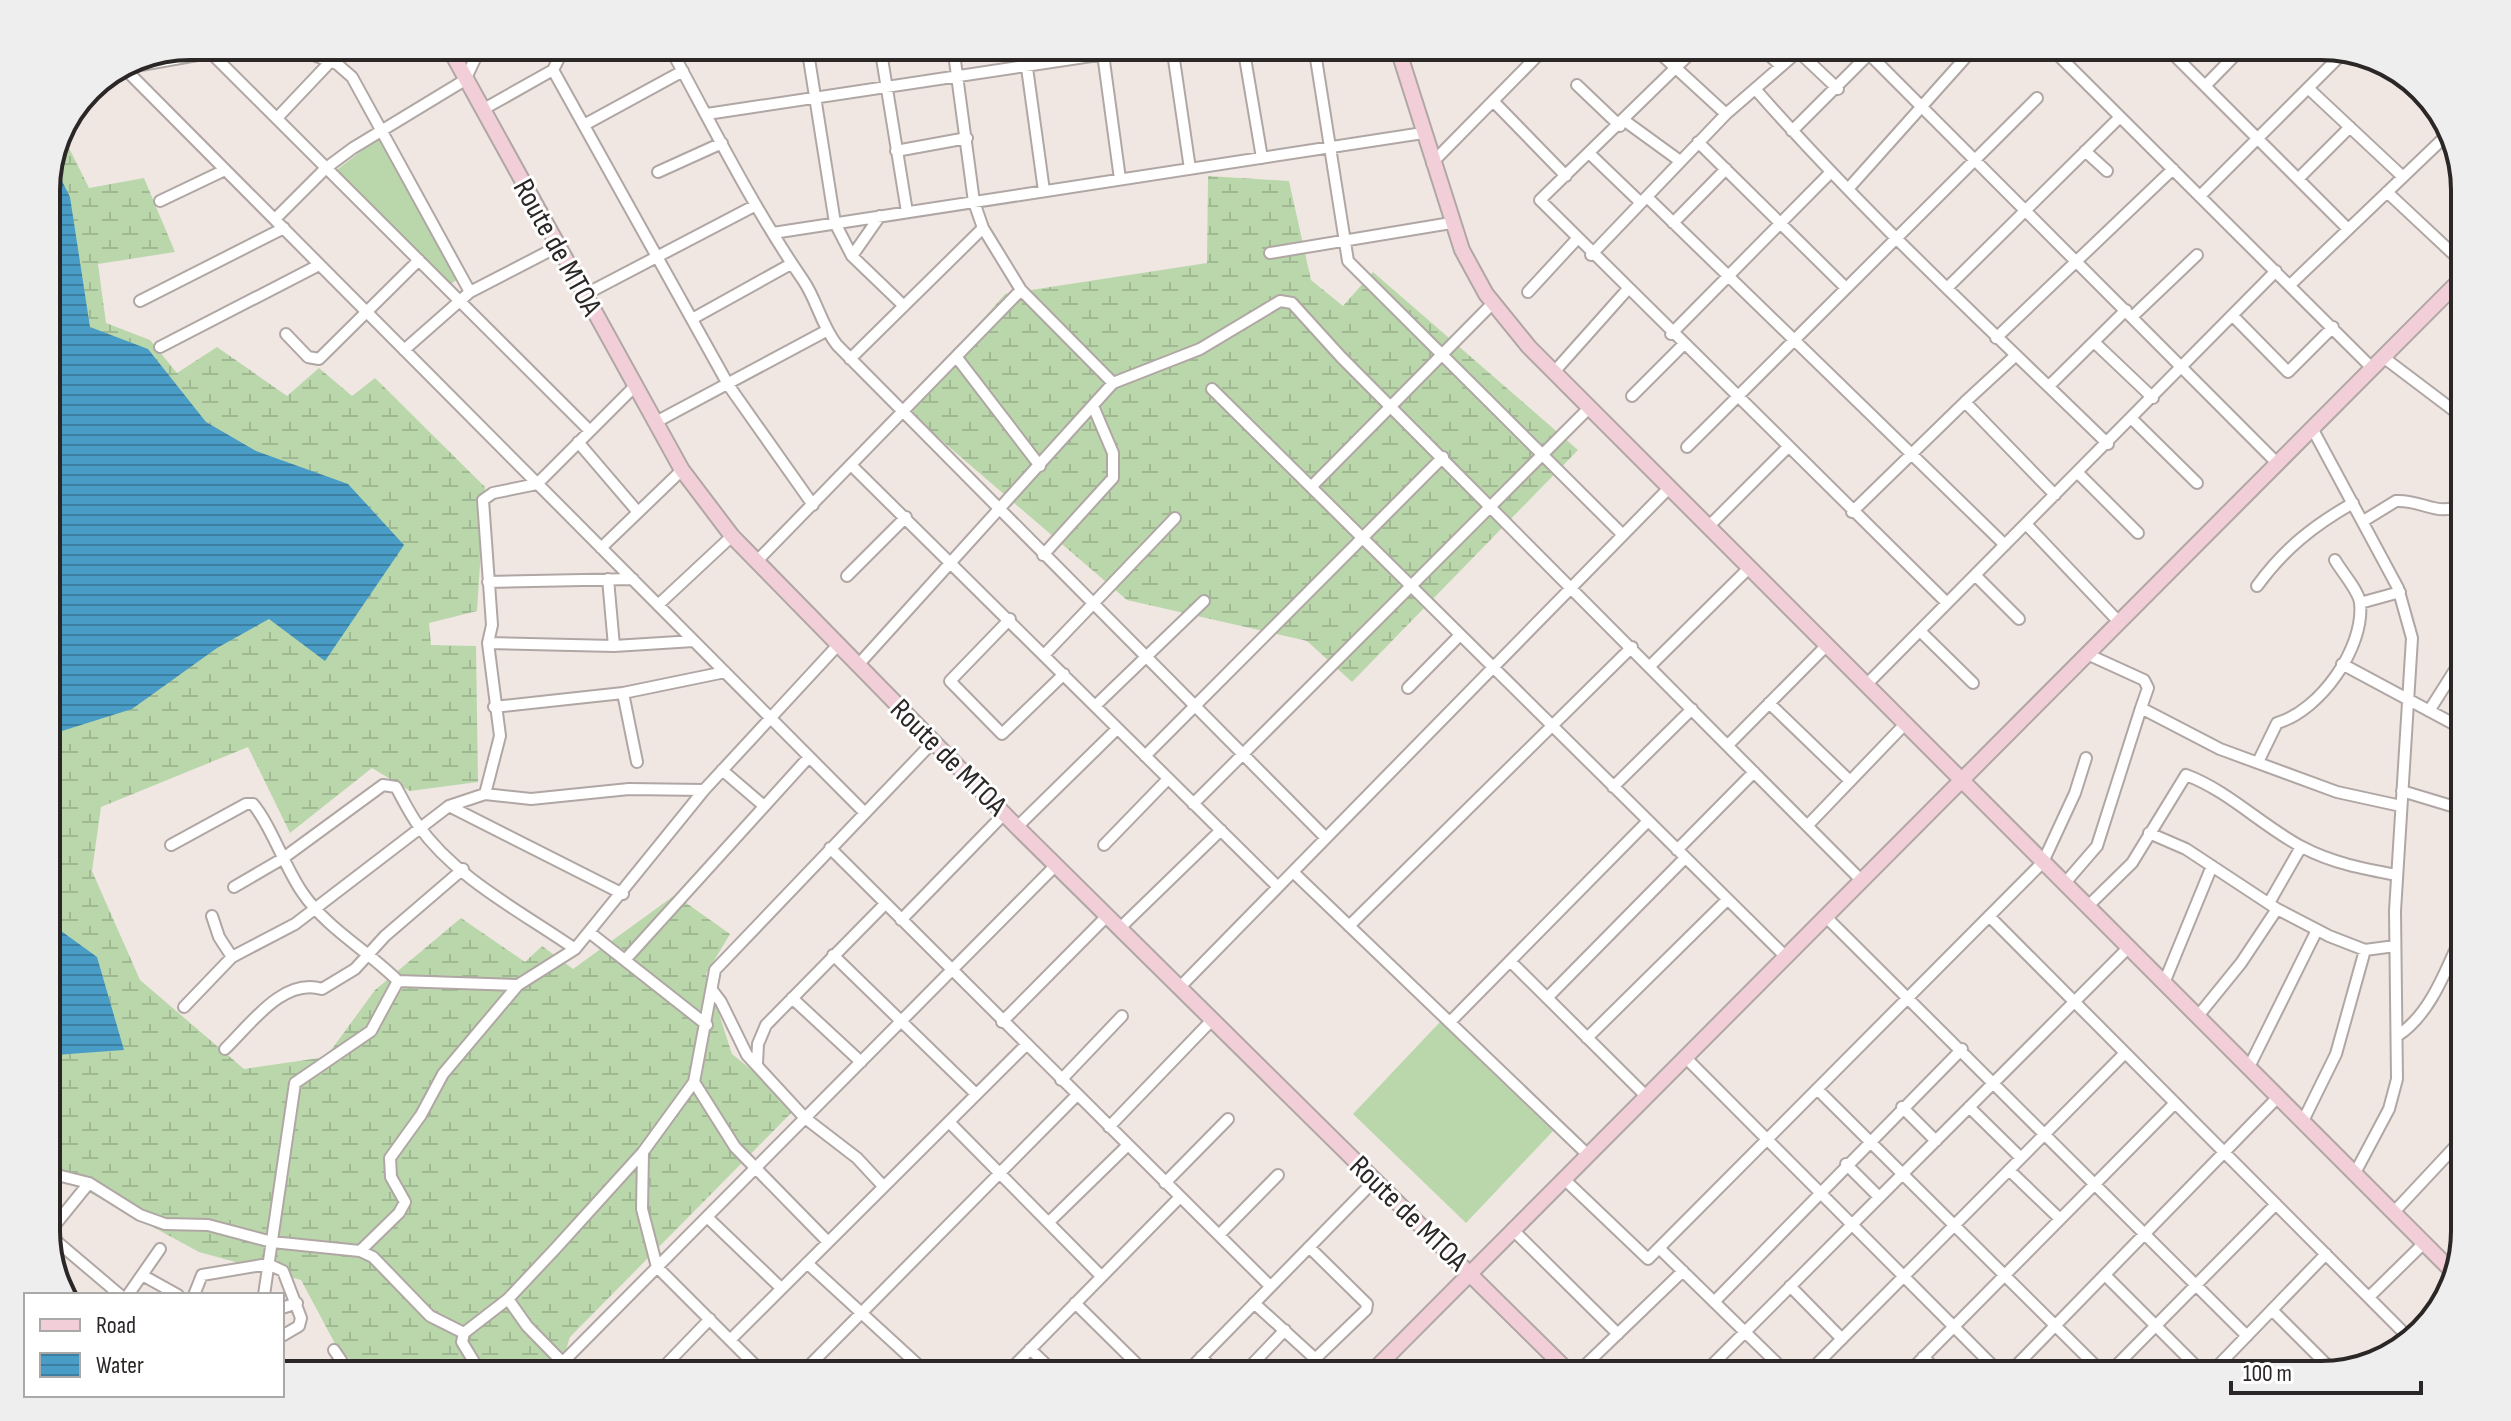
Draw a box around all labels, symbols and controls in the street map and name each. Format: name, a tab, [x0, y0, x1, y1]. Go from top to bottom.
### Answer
street label: Route de MTOA	[505, 173, 609, 322]
street label: Route de MTOA	[882, 692, 1014, 824]
street label: Route de MTOA	[1342, 1148, 1475, 1279]
legend	[24, 1293, 284, 1397]
text: Road	[96, 1311, 136, 1340]
scale bar	[2231, 1345, 2421, 1395]
text: Water	[96, 1351, 144, 1380]
text: 100 m	[2243, 1359, 2292, 1388]

